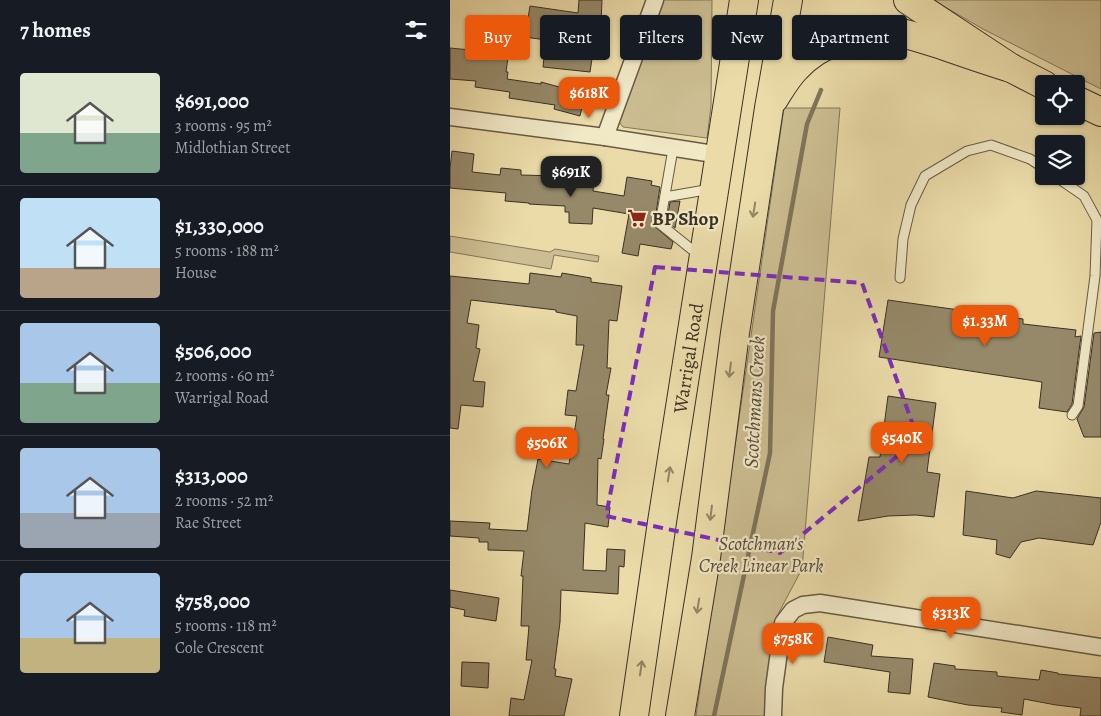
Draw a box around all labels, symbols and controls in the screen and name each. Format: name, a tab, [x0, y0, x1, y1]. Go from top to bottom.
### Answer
chip: Buy	[465, 15, 530, 60]
chip: Rent	[540, 15, 610, 60]
chip: Filters	[620, 15, 702, 60]
chip: New	[712, 15, 782, 60]
chip: Apartment	[792, 15, 907, 60]
text: 7 homes	[20, 16, 91, 44]
icon: filters	[402, 16, 430, 44]
map controls	[1035, 75, 1085, 185]
button: locate	[1035, 75, 1085, 125]
pin: $618K	[554, 76, 624, 119]
text: $618K	[570, 82, 608, 104]
text: $691,000	[175, 87, 249, 115]
icon: home	[60, 93, 120, 153]
text: 3 rooms · 95 m²	[175, 115, 272, 137]
button: layers	[1035, 135, 1085, 185]
text: Midlothian Street	[175, 137, 290, 159]
pin: $691K	[536, 156, 606, 198]
text: $691K	[552, 161, 590, 183]
one-way arrow	[749, 201, 759, 217]
place label: BP Shop	[652, 206, 719, 232]
supermarket icon: BP Shop	[626, 207, 648, 229]
text: $1,330,000	[175, 212, 264, 240]
icon: home	[60, 218, 120, 278]
text: 5 rooms · 188 m²	[175, 240, 279, 262]
text: House	[175, 262, 217, 284]
street label: Warrigal Road	[667, 300, 710, 416]
pin: $1.33M	[944, 304, 1026, 347]
text: $1.33M	[963, 310, 1007, 332]
water label: Scotchmans Creek	[738, 335, 771, 469]
text: $506,000	[175, 337, 251, 365]
icon: home	[60, 343, 120, 403]
one-way arrow	[725, 362, 735, 378]
text: 2 rooms · 60 m²	[175, 365, 275, 387]
text: Warrigal Road	[175, 387, 269, 409]
pin: $540K	[867, 422, 937, 464]
pin: $506K	[512, 426, 582, 469]
text: $540K	[882, 427, 922, 449]
text: $506K	[527, 432, 567, 454]
text: $313,000	[175, 462, 248, 490]
one-way arrow	[665, 467, 675, 483]
icon: home	[60, 468, 120, 528]
text: 2 rooms · 52 m²	[175, 490, 273, 512]
one-way arrow	[706, 504, 716, 520]
text: Rae Street	[175, 512, 242, 534]
park label: Scotchman's Creek Linear Park	[699, 531, 823, 579]
text: $758,000	[175, 587, 250, 615]
icon: home	[60, 593, 120, 653]
pin: $313K	[916, 596, 986, 639]
one-way arrow	[692, 598, 702, 614]
text: $313K	[932, 602, 970, 624]
text: 5 rooms · 118 m²	[175, 615, 277, 637]
pin: $758K	[758, 622, 828, 665]
text: $758K	[773, 628, 813, 650]
text: Cole Crescent	[175, 637, 264, 659]
one-way arrow	[636, 660, 646, 676]

